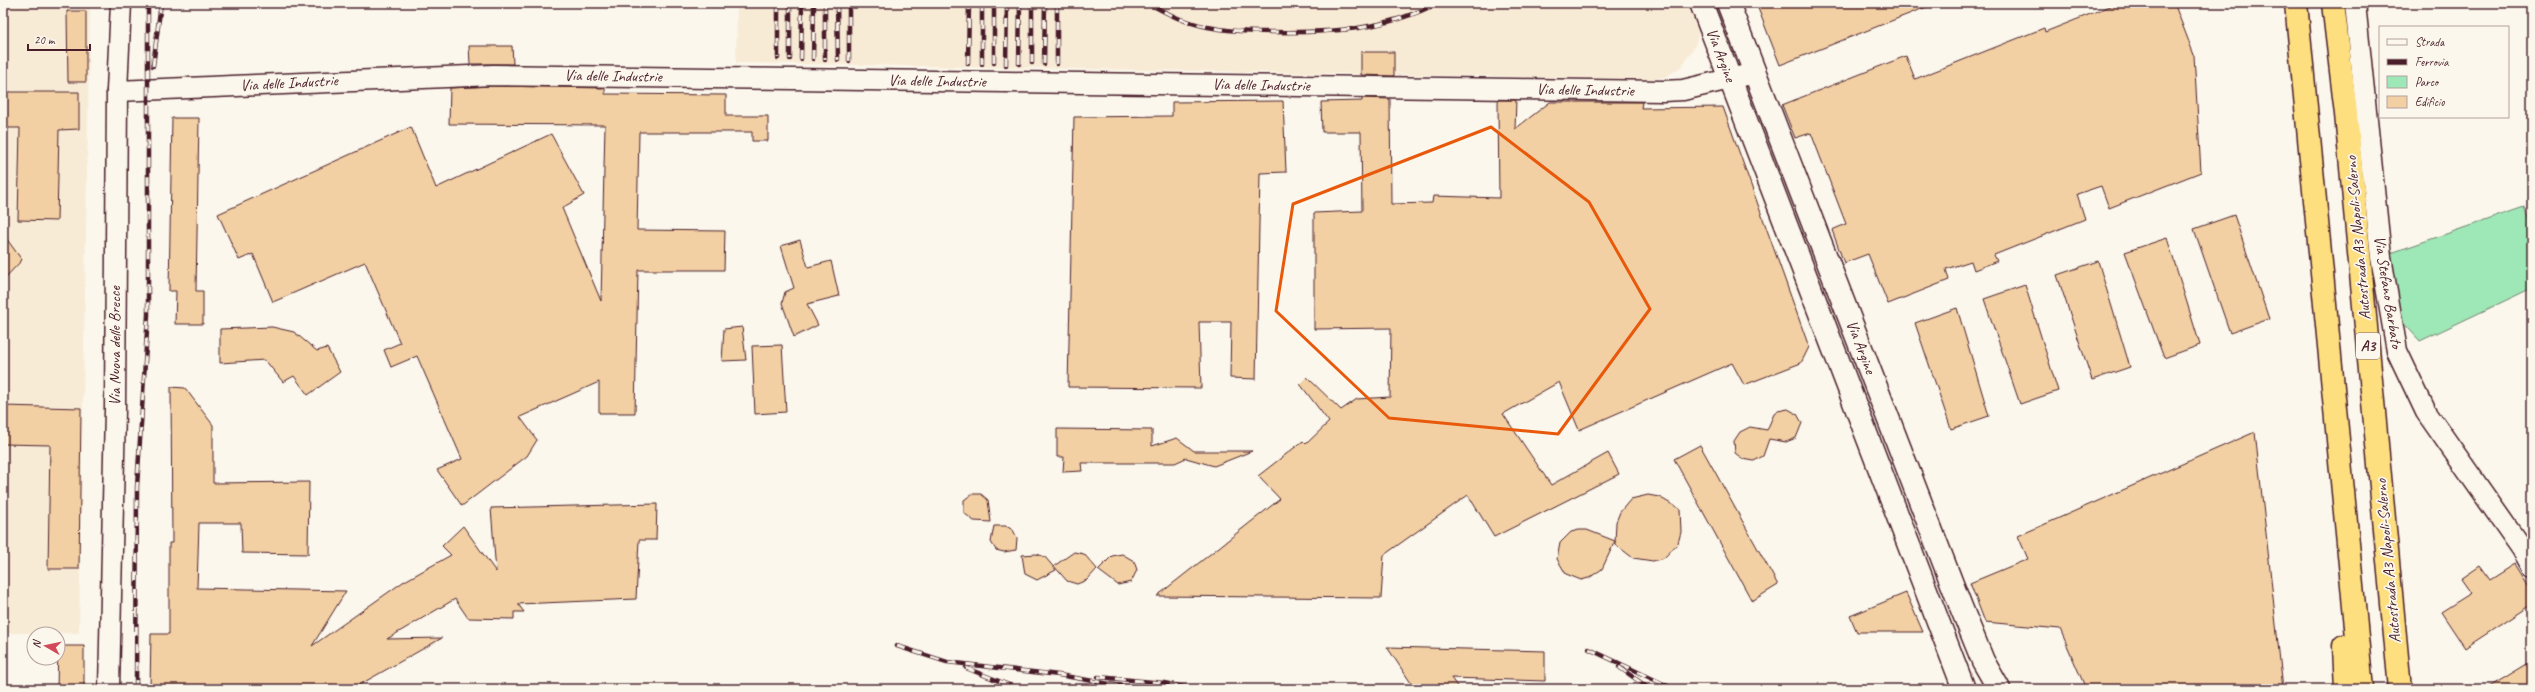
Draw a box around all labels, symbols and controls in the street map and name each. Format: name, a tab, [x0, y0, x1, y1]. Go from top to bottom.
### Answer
street label: Via Argine	[1702, 25, 1741, 86]
scale bar	[28, 26, 90, 52]
legend	[2379, 26, 2509, 118]
text: 20 m	[34, 32, 56, 48]
text: Strada	[2415, 34, 2445, 50]
text: Ferrovia	[2415, 54, 2449, 70]
street label: Via delle Industrie	[564, 65, 664, 87]
street label: Via delle Industrie	[240, 70, 340, 96]
street label: Via delle Industrie	[888, 70, 988, 92]
street label: Via delle Industrie	[1212, 74, 1312, 96]
text: Parco	[2415, 74, 2440, 90]
street label: Via delle Industrie	[1536, 79, 1636, 101]
text: Edificio	[2415, 94, 2445, 110]
street label: Autostrada A3 Napoli-Salerno	[2341, 154, 2375, 321]
street label: Via Stefano Barbato	[2369, 234, 2407, 352]
street label: Via Nuova delle Brecce	[105, 284, 125, 406]
street label: Via Argine	[1842, 317, 1881, 378]
road number: A3	[2356, 333, 2380, 359]
street label: Autostrada A3 Napoli-Salerno	[2371, 477, 2405, 644]
north arrow	[26, 626, 66, 666]
text: N	[29, 638, 44, 649]

